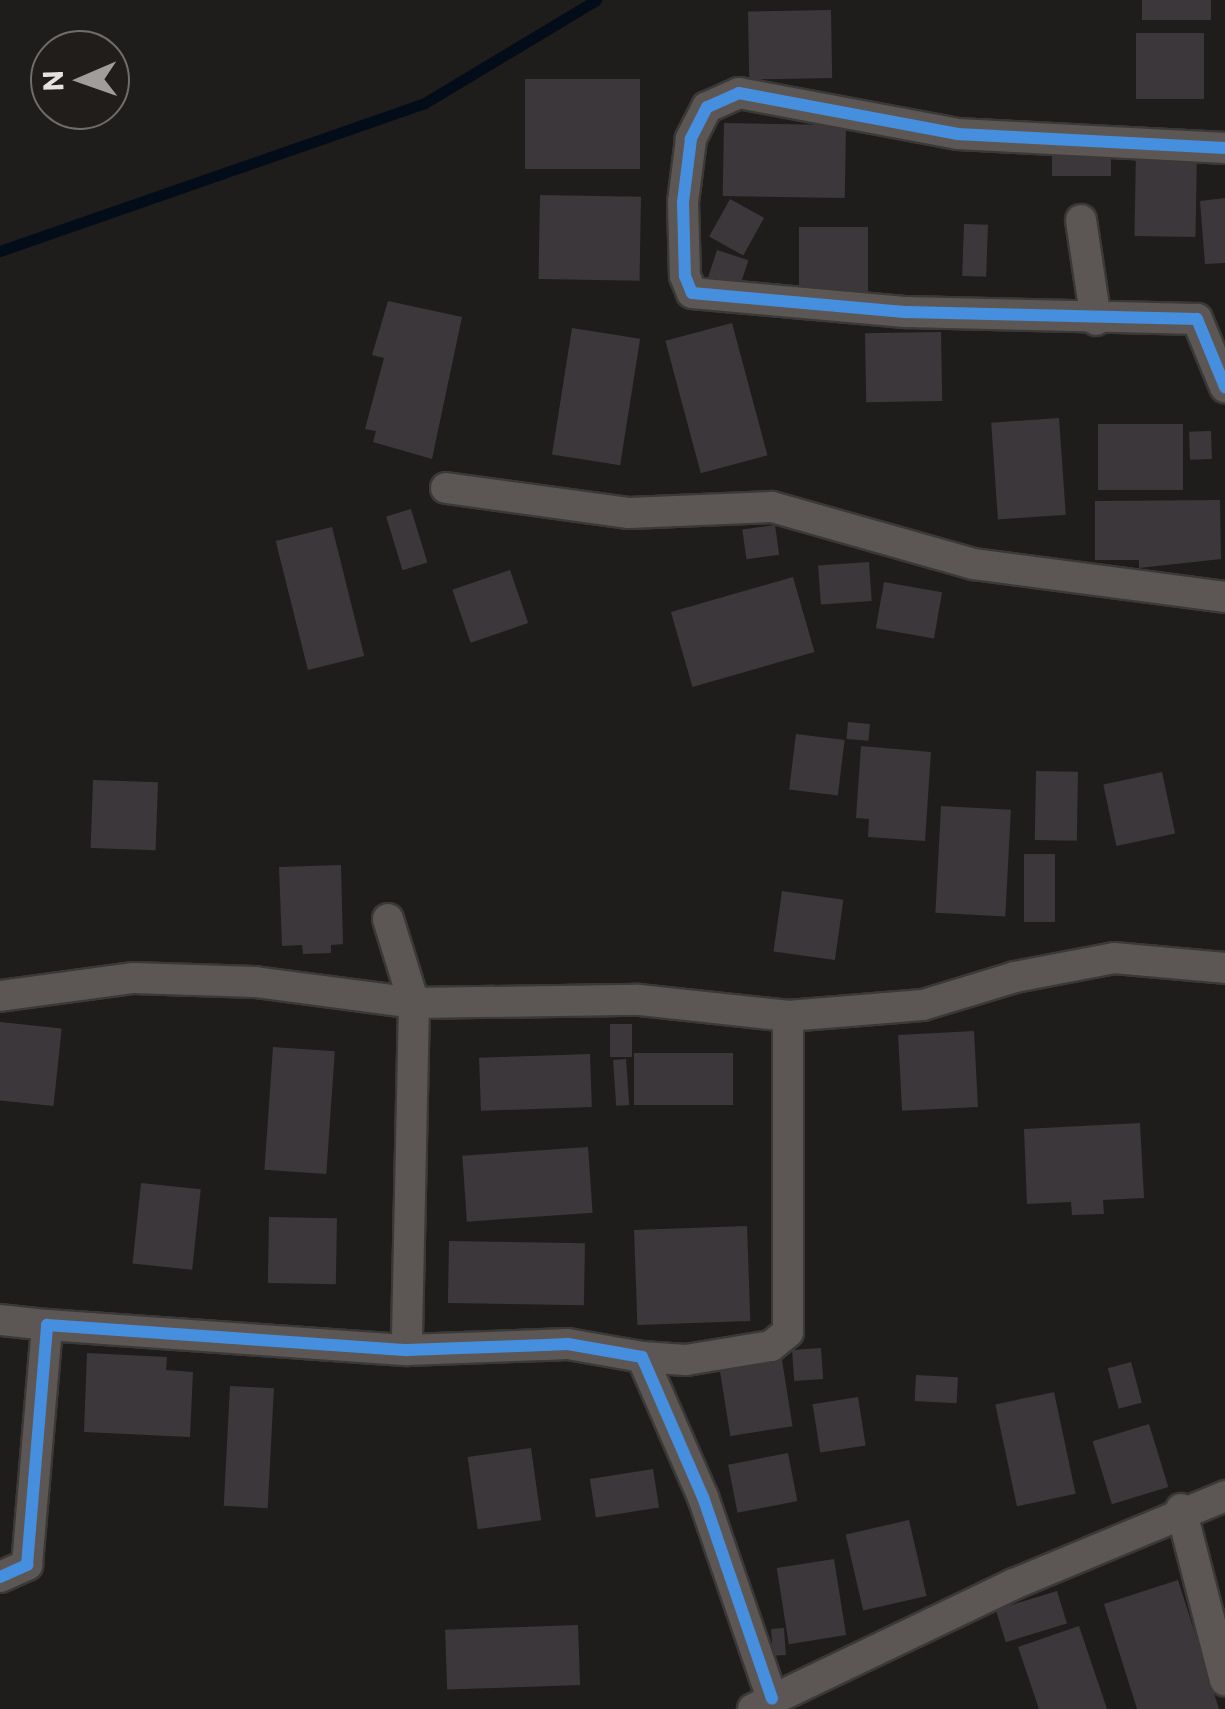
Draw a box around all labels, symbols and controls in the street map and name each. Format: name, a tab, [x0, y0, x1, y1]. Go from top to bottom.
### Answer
north arrow	[30, 30, 130, 130]
text: N	[35, 70, 69, 92]

